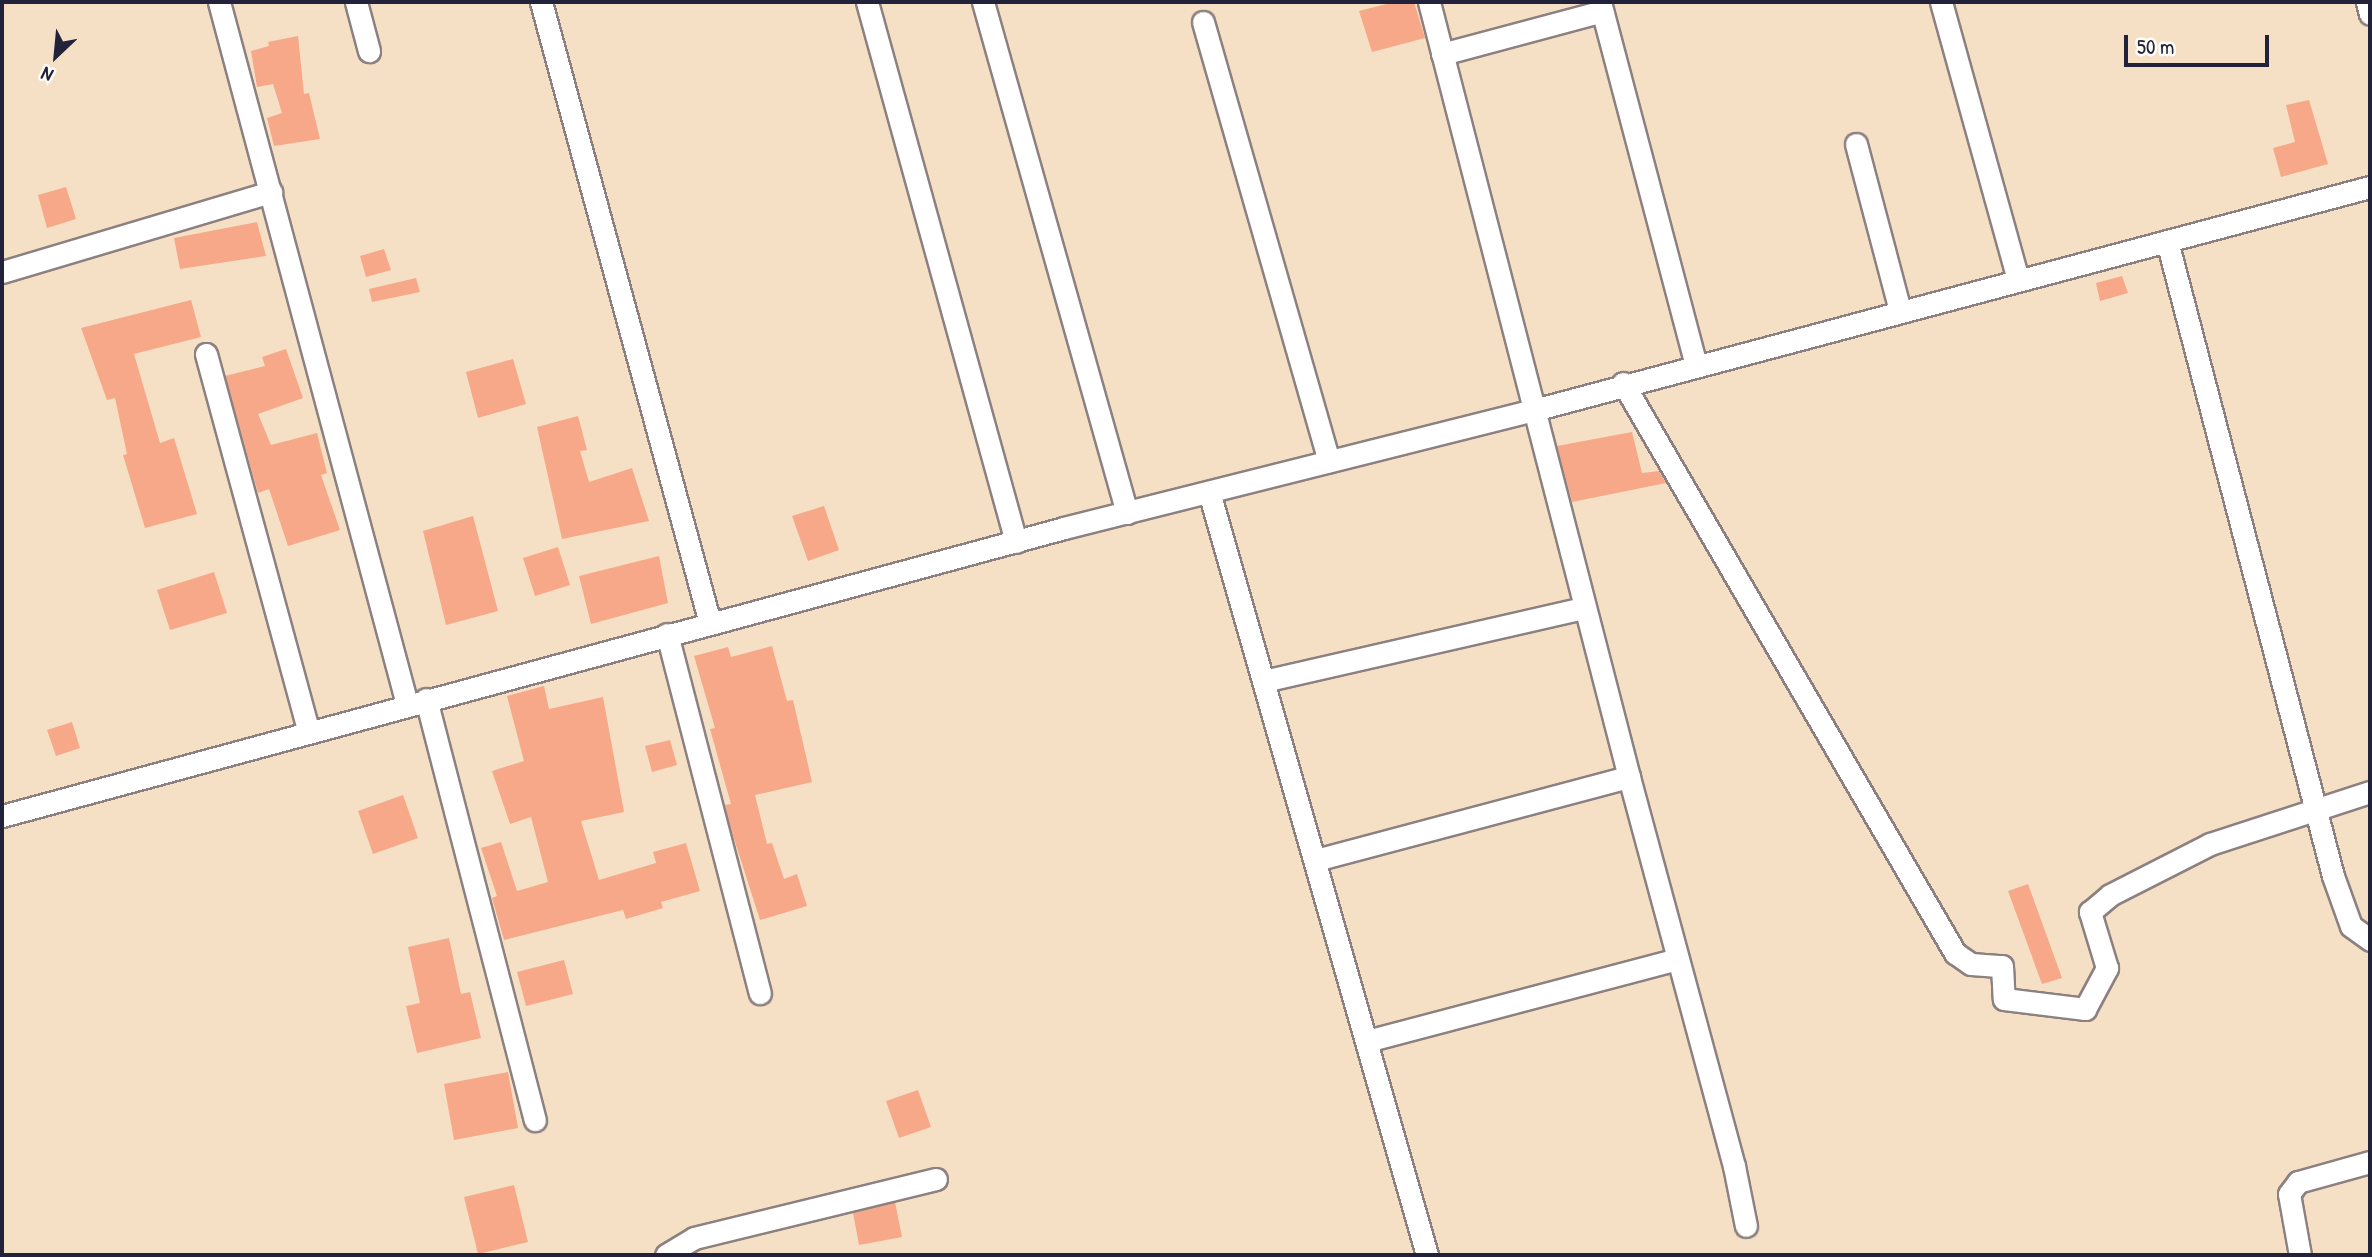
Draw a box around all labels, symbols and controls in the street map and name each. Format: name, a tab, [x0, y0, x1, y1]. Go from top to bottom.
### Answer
north arrow	[21, 21, 91, 91]
scale bar	[2127, 21, 2272, 65]
text: 50 m	[2137, 32, 2174, 61]
text: N	[37, 61, 57, 89]

